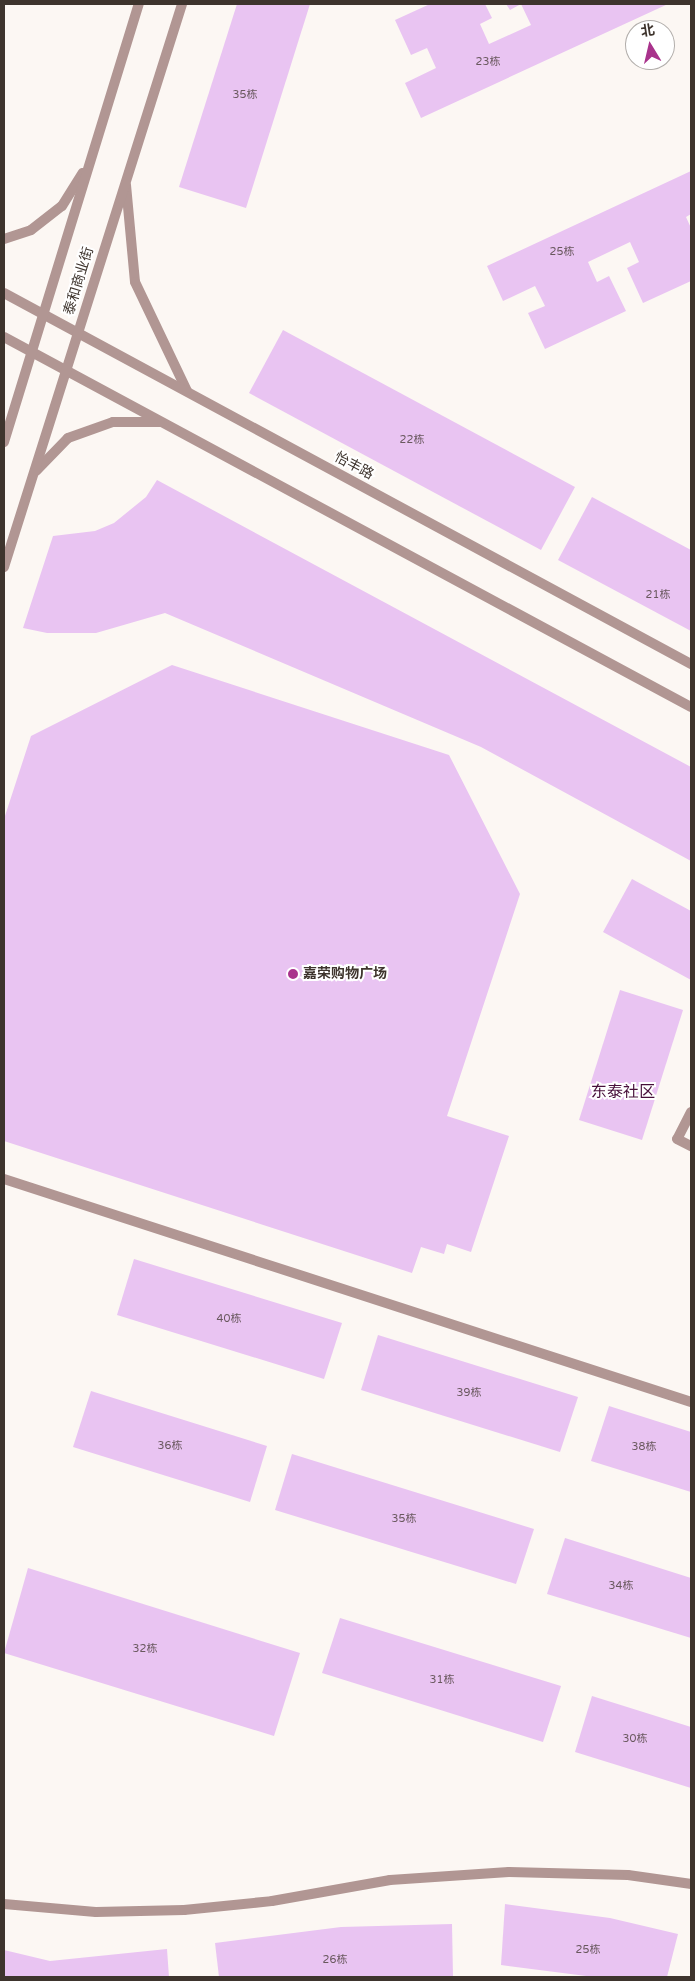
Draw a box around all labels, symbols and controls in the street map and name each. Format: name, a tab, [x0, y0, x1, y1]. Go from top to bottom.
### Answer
north arrow	[625, 20, 675, 70]
text: 北	[639, 21, 656, 40]
house number: 23栋	[476, 55, 500, 69]
house number: 35栋	[233, 88, 257, 102]
street label: 泰和商业街	[61, 245, 97, 317]
house number: 25栋	[550, 245, 574, 259]
house number: 22栋	[400, 433, 424, 447]
street label: 怡丰路	[332, 449, 376, 483]
house number: 21栋	[646, 588, 670, 602]
place label: 嘉荣购物广场	[303, 966, 387, 982]
marker: 嘉荣购物广场	[287, 968, 299, 980]
district label: 东泰社区	[591, 1082, 655, 1102]
house number: 40栋	[217, 1312, 241, 1326]
house number: 39栋	[457, 1386, 481, 1400]
house number: 36栋	[158, 1439, 182, 1453]
house number: 38栋	[632, 1440, 656, 1454]
house number: 35栋	[392, 1512, 416, 1526]
house number: 34栋	[609, 1579, 633, 1593]
house number: 32栋	[133, 1642, 157, 1656]
house number: 31栋	[430, 1673, 454, 1687]
house number: 30栋	[623, 1732, 647, 1746]
house number: 25栋	[576, 1943, 600, 1957]
house number: 26栋	[323, 1953, 347, 1967]

